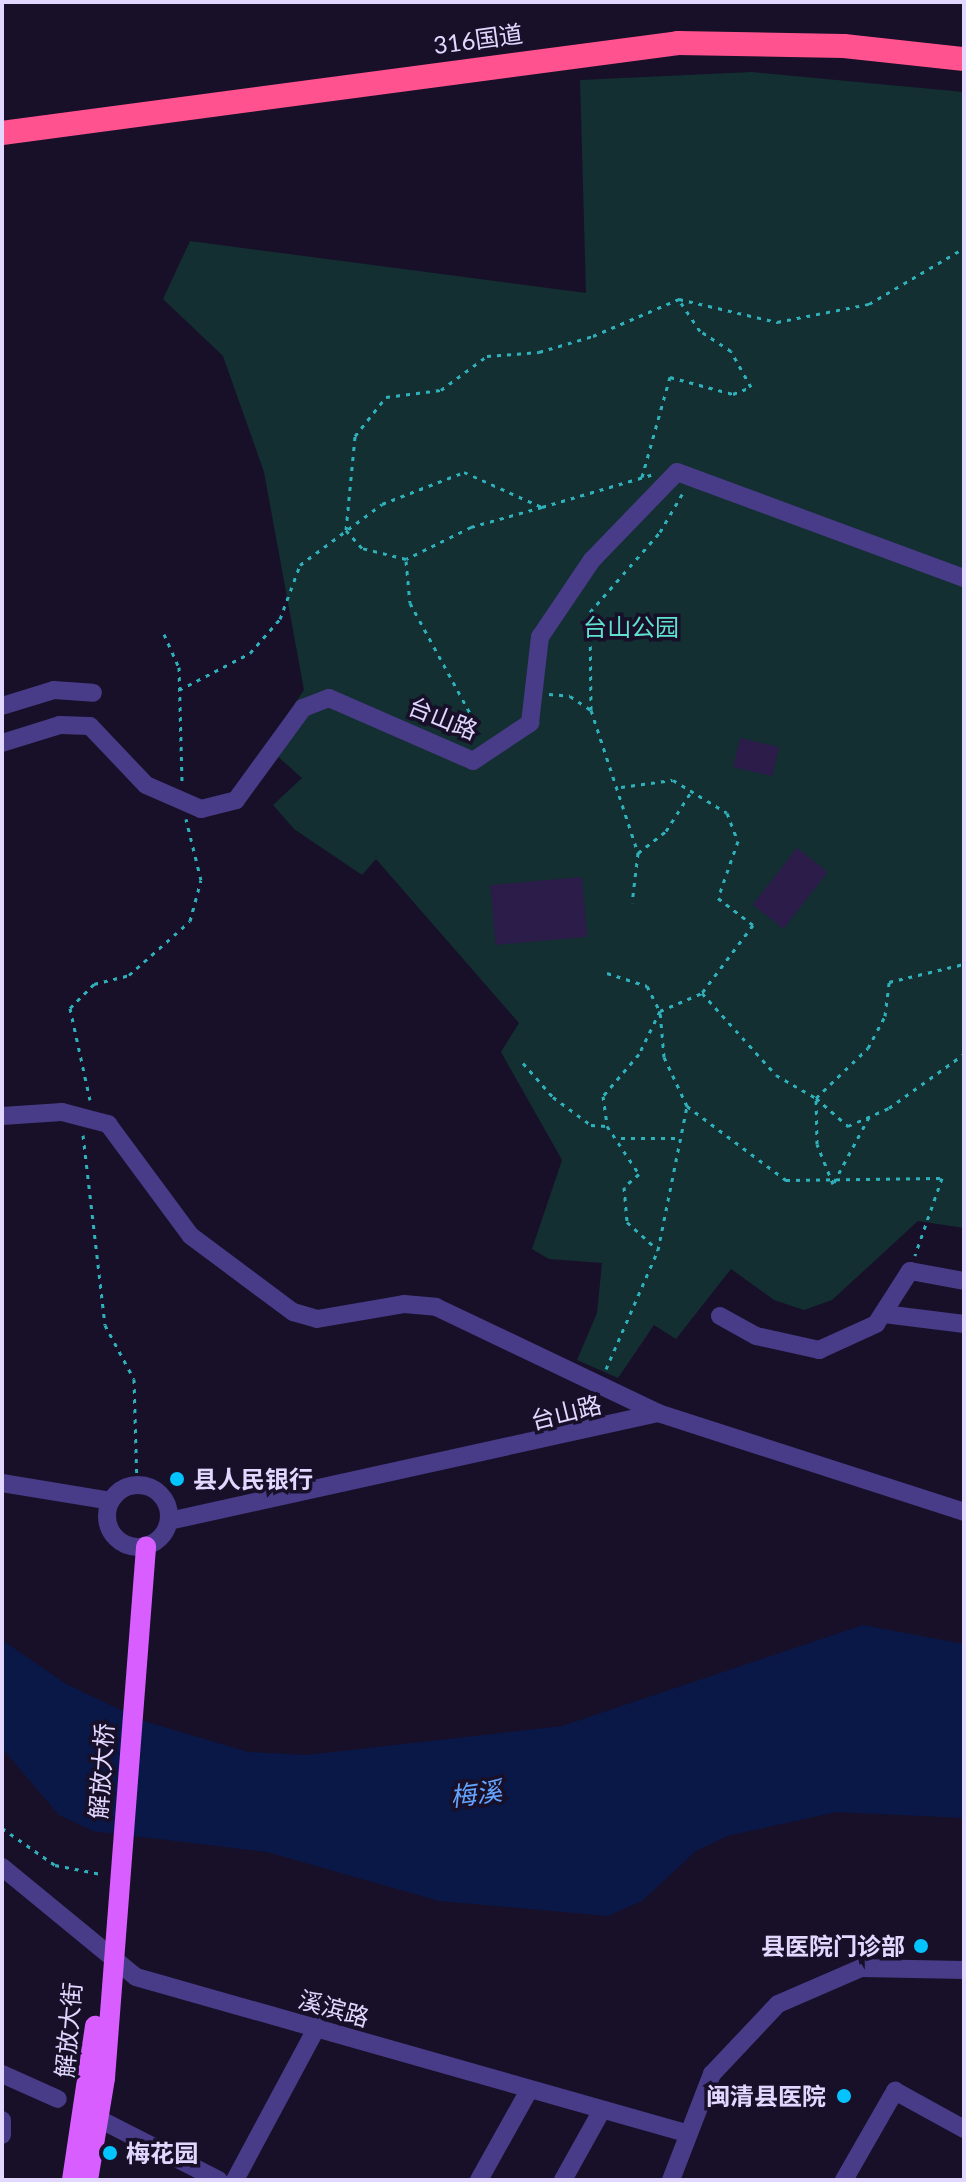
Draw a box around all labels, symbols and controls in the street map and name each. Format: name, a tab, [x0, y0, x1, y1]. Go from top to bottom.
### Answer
street label: 316国道	[432, 18, 524, 60]
park label: 台山公园	[583, 613, 679, 641]
street label: 台山路	[404, 691, 482, 745]
street label: 台山路	[528, 1389, 604, 1435]
place label: 县人民银行	[193, 1465, 313, 1493]
marker: 县人民银行	[168, 1470, 186, 1488]
street label: 解放大桥	[83, 1722, 119, 1820]
water label: 梅溪	[448, 1775, 504, 1813]
place label: 县医院门诊部	[761, 1932, 905, 1960]
marker: 县医院门诊部	[912, 1937, 930, 1955]
street label: 解放大街	[49, 1981, 87, 2079]
street label: 溪滨路	[295, 1984, 373, 2032]
place label: 闽清县医院	[706, 2082, 826, 2110]
marker: 闽清县医院	[833, 2085, 855, 2107]
place label: 梅花园	[126, 2139, 198, 2167]
marker: 梅花园	[101, 2144, 119, 2162]

